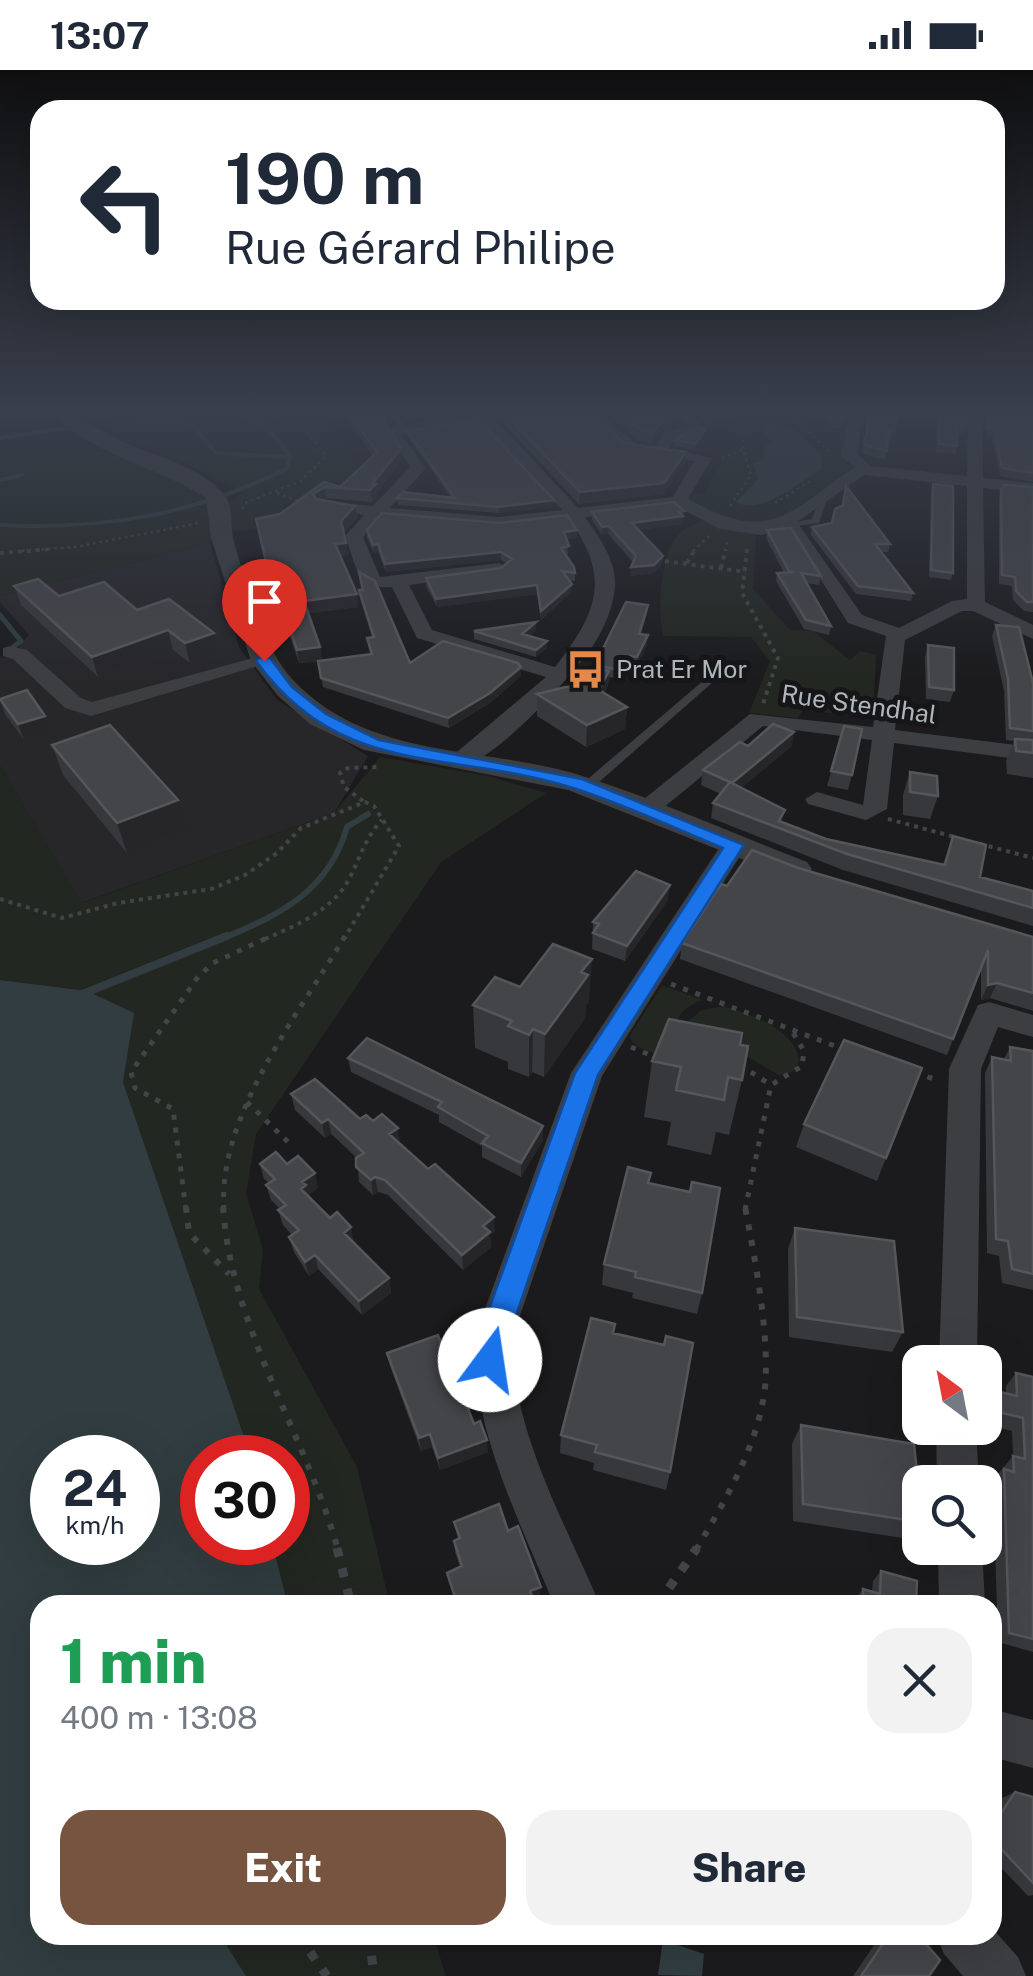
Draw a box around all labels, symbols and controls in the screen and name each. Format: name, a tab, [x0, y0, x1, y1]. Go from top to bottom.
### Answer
text: 13:07	[50, 13, 149, 58]
text: 190 m	[225, 137, 424, 220]
icon: left	[60, 140, 190, 270]
text: Rue Gérard Philipe	[225, 221, 616, 274]
pin	[222, 559, 307, 662]
icon: arrive	[237, 574, 292, 629]
bus stop icon: Prat Er Mor	[565, 648, 607, 690]
place label: Prat Er Mor	[616, 654, 747, 684]
street label: Rue Stendhal	[779, 678, 939, 730]
position arrow	[438, 1308, 542, 1412]
north arrow	[902, 1345, 1002, 1445]
map controls	[902, 1345, 1002, 1565]
speed limit sign: 30	[180, 1435, 310, 1565]
text: 24	[63, 1458, 127, 1517]
button: search	[902, 1465, 1002, 1565]
text: km/h	[66, 1510, 124, 1540]
text: 1 min	[60, 1626, 207, 1697]
button: close	[867, 1628, 972, 1733]
text: 400 m · 13:08	[60, 1699, 258, 1736]
button: Exit	[60, 1810, 506, 1925]
button: Share	[526, 1810, 972, 1925]

